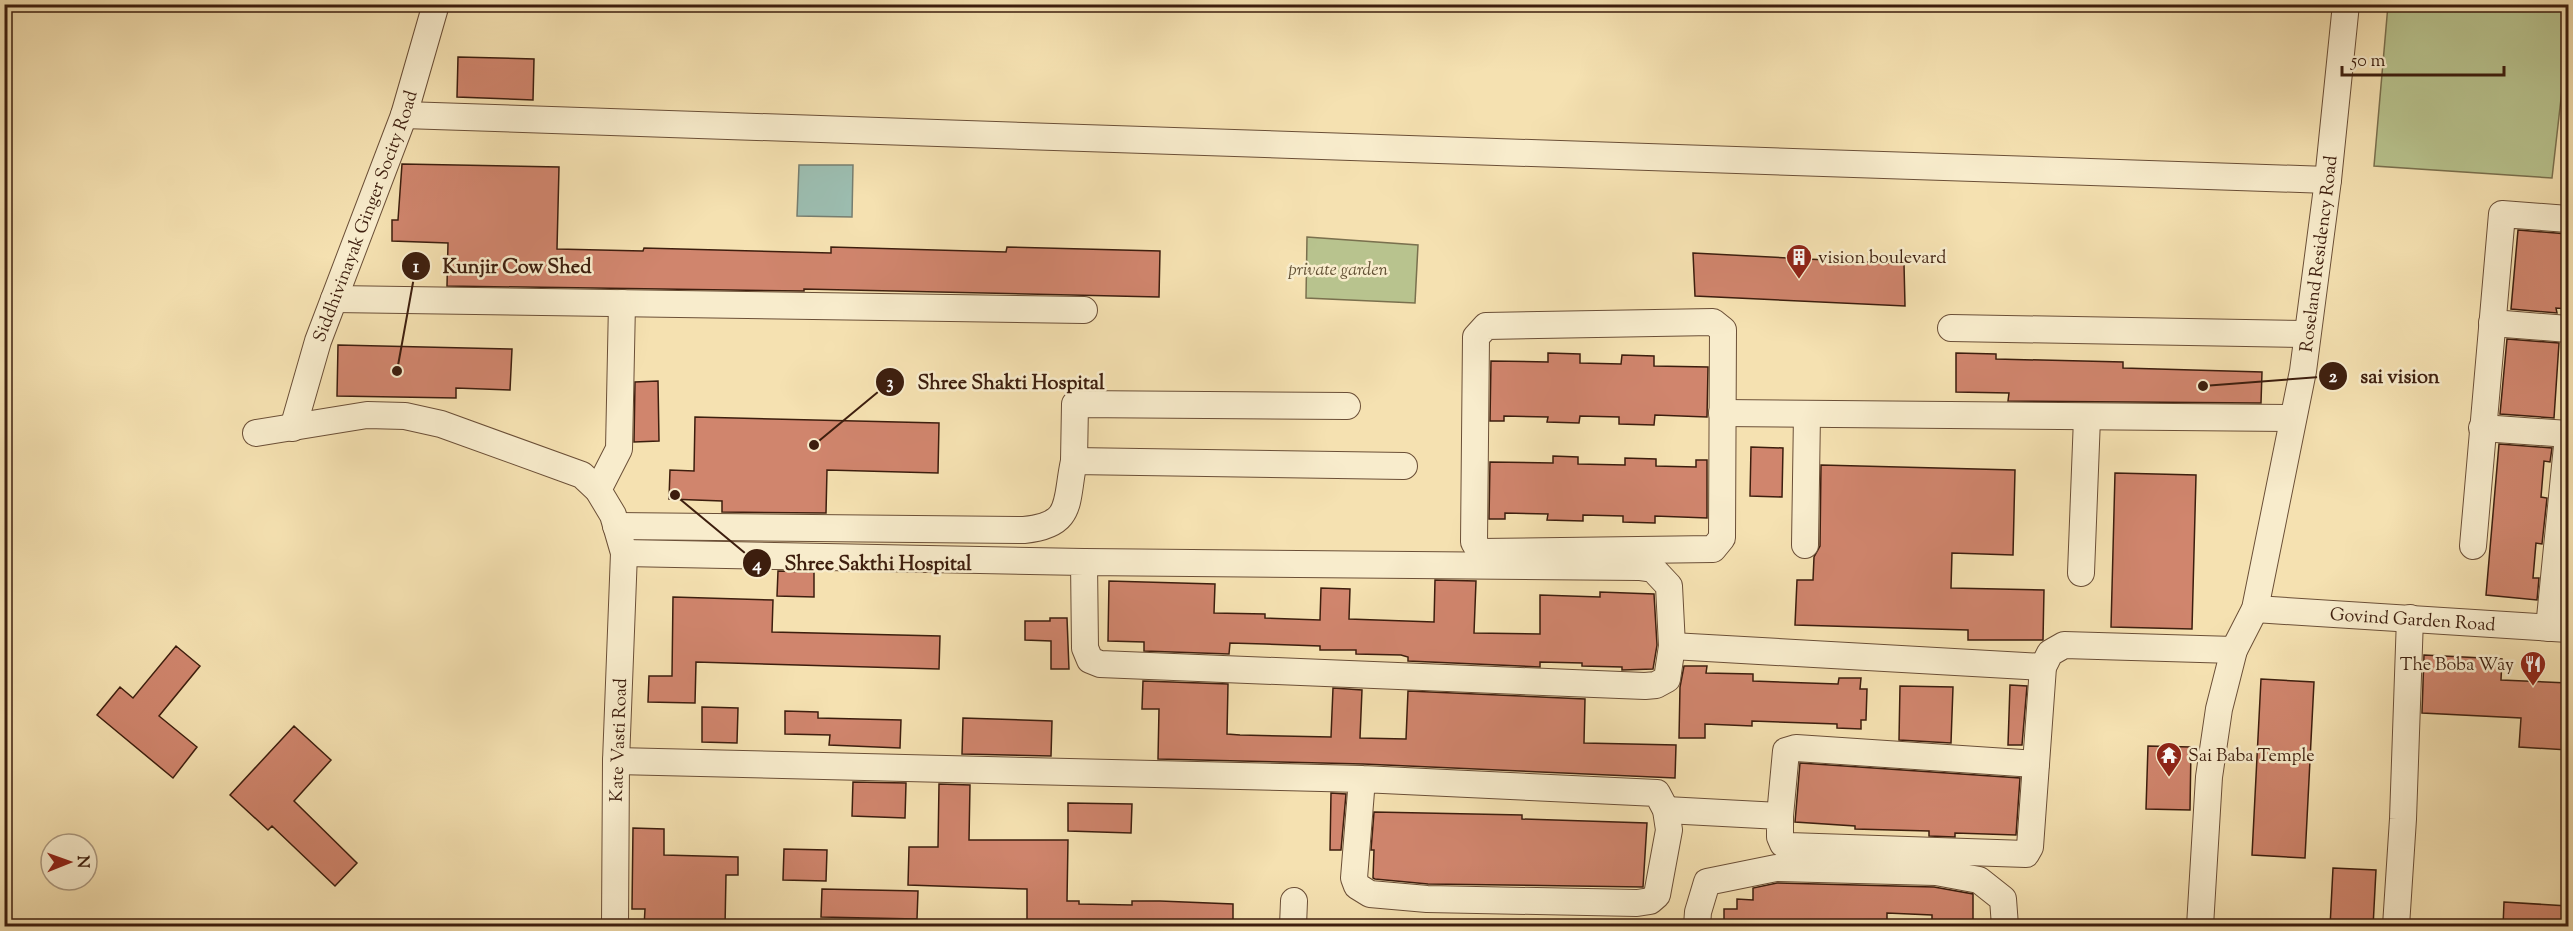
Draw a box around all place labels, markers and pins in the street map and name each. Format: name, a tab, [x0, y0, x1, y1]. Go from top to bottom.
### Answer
building icon: vision boulevard	[1784, 242, 1814, 280]
place label: vision boulevard	[1818, 246, 1946, 272]
callout: Kunjir Cow Shed	[401, 247, 604, 285]
callout: sai vision	[2318, 357, 2452, 395]
callout: Shree Shakti Hospital	[875, 363, 1117, 401]
callout: Shree Sakthi Hospital	[742, 544, 983, 582]
restaurant icon: The Boba Way	[2518, 649, 2548, 687]
place label: The Boba Way	[2400, 653, 2514, 679]
temple icon: Sai Baba Temple	[2154, 740, 2184, 778]
place label: Sai Baba Temple	[2188, 744, 2315, 770]

